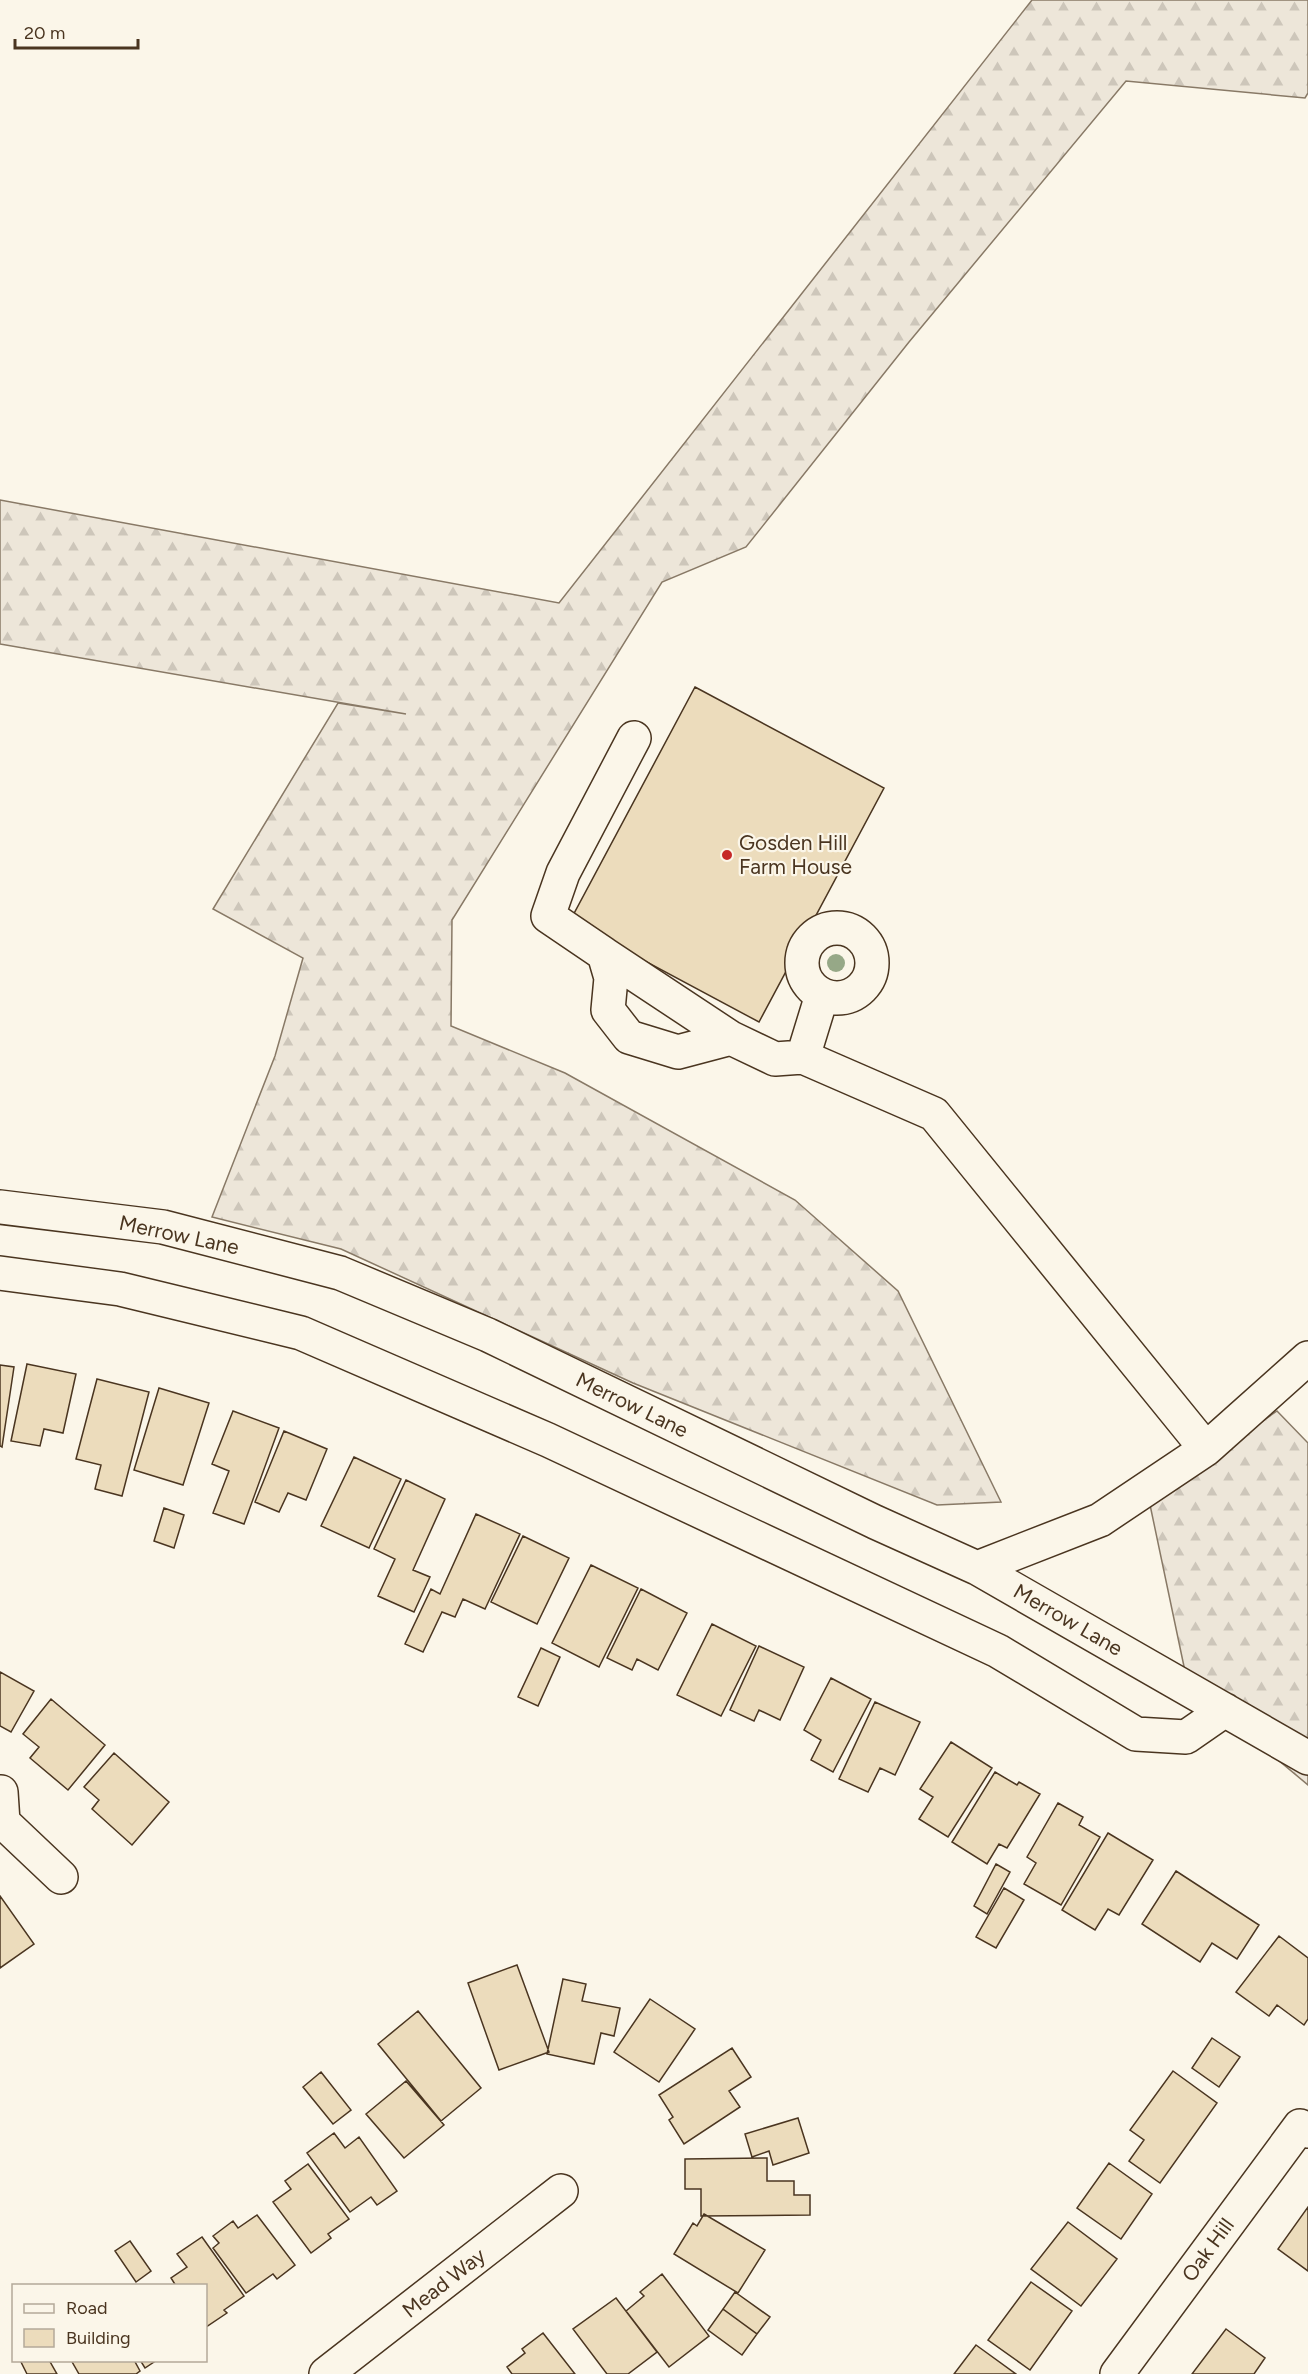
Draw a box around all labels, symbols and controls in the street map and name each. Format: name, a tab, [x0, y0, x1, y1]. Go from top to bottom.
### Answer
scale bar	[15, 12, 138, 50]
text: 20 m	[24, 22, 65, 44]
place label: Gosden Hill Farm House	[739, 830, 852, 879]
marker: Gosden Hill Farm House	[720, 848, 734, 862]
street label: Merrow Lane	[117, 1210, 241, 1259]
street label: Merrow Lane	[572, 1367, 692, 1442]
street label: Merrow Lane	[1009, 1578, 1127, 1661]
street label: Oak Hill	[1176, 2213, 1239, 2286]
street label: Mead Way	[397, 2242, 490, 2323]
legend	[12, 2284, 207, 2362]
text: Road	[66, 2297, 107, 2319]
text: Building	[66, 2327, 131, 2349]

